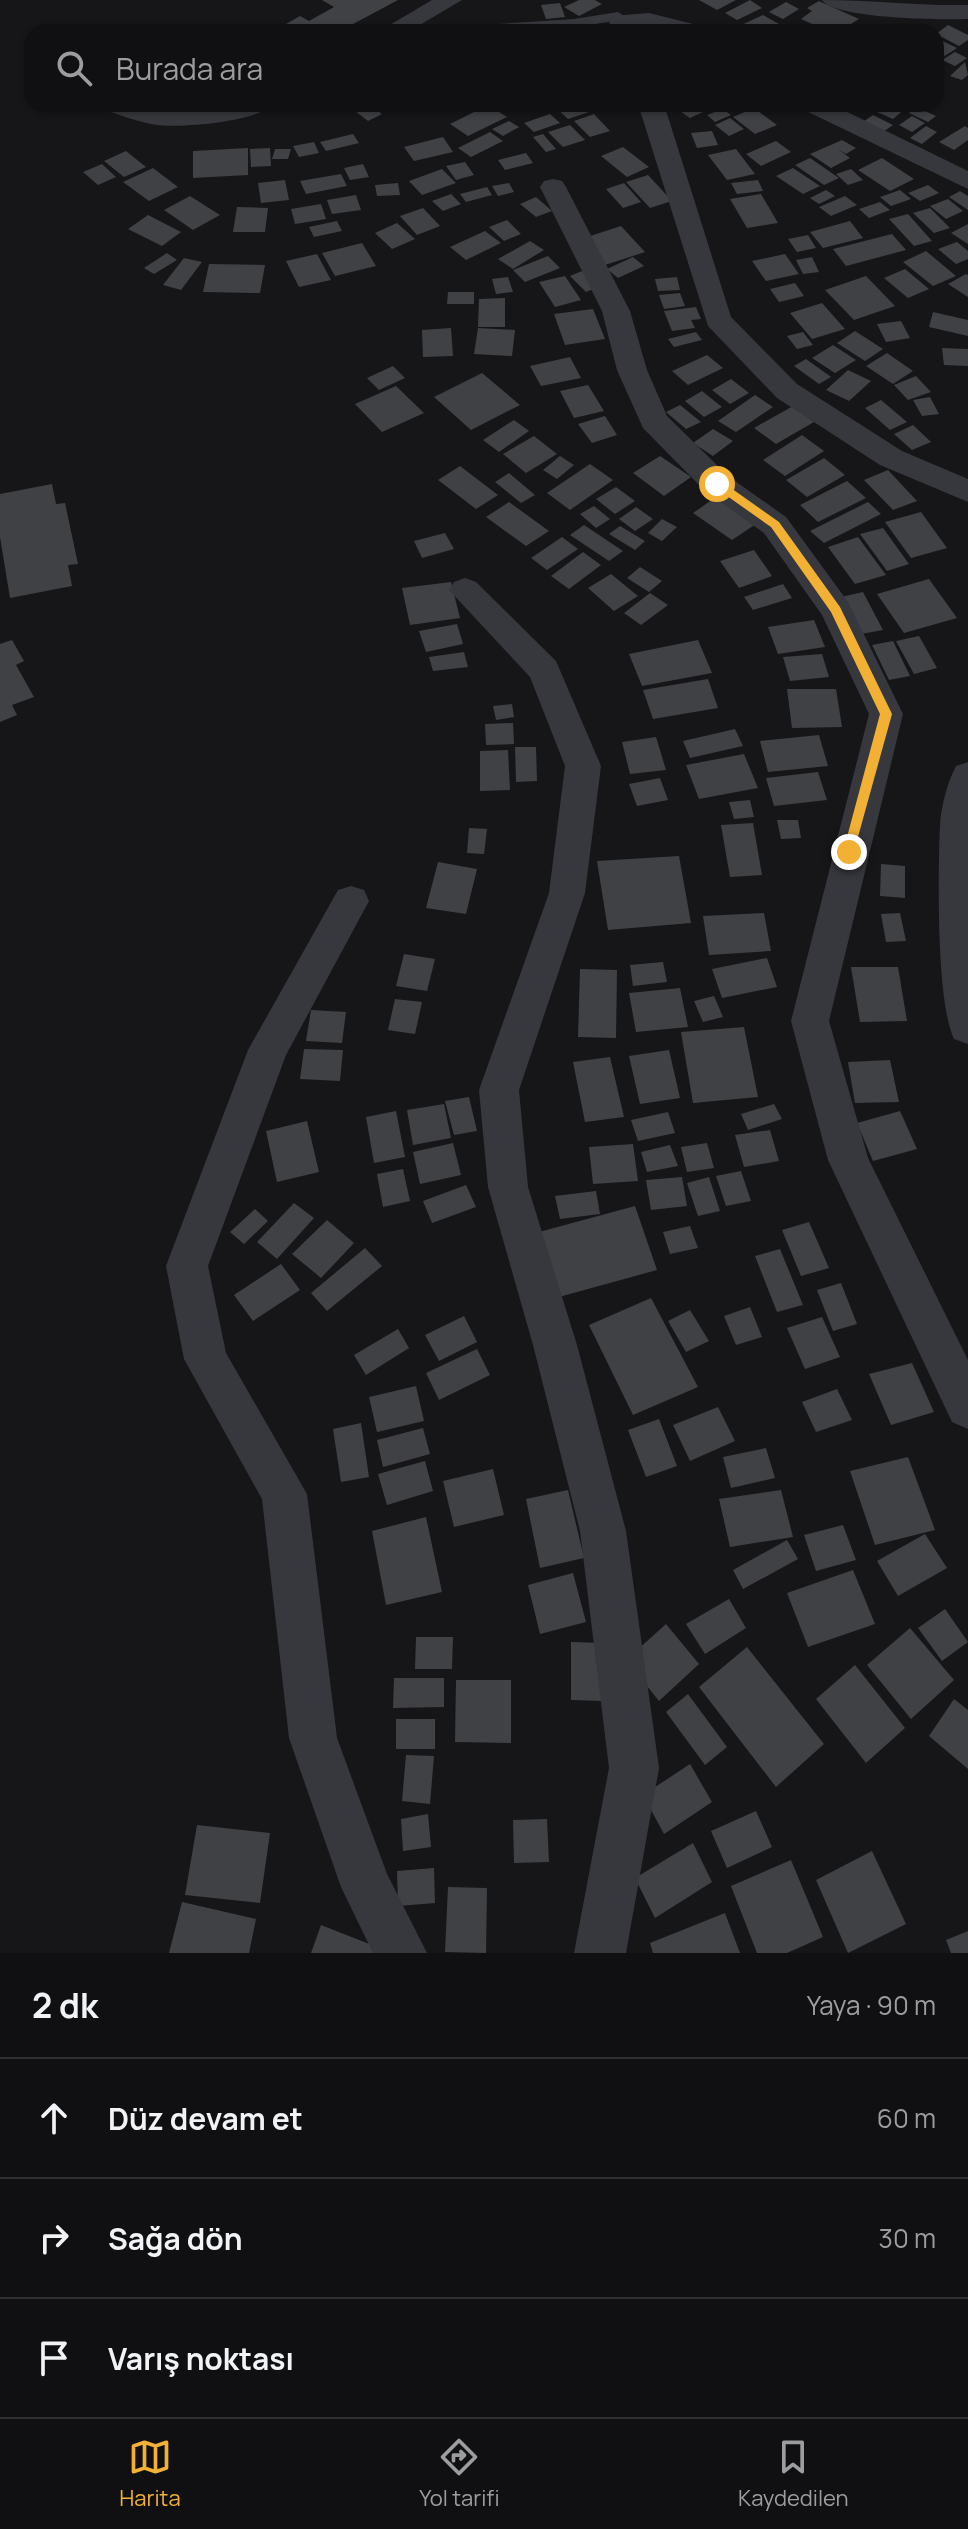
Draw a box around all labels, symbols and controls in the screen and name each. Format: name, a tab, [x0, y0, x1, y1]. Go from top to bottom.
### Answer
search box	[24, 24, 944, 112]
icon: search	[52, 46, 96, 90]
text: Burada ara	[116, 48, 263, 89]
route start	[699, 466, 735, 502]
route end	[831, 834, 867, 870]
text: 2 dk	[32, 1982, 98, 2028]
text: Yaya · 90 m	[807, 1987, 936, 2023]
icon: ahead	[32, 2096, 76, 2140]
text: Düz devam et	[108, 2098, 303, 2139]
text: 60 m	[877, 2100, 936, 2136]
icon: right	[32, 2216, 76, 2260]
text: Sağa dön	[108, 2218, 243, 2259]
text: 30 m	[879, 2220, 936, 2256]
icon: arrive	[32, 2336, 76, 2380]
text: Varış noktası	[108, 2338, 294, 2379]
tab: Harita	[119, 2435, 181, 2513]
tab: Yol tarifi	[419, 2435, 500, 2513]
tab: Kaydedilen	[738, 2435, 849, 2513]

